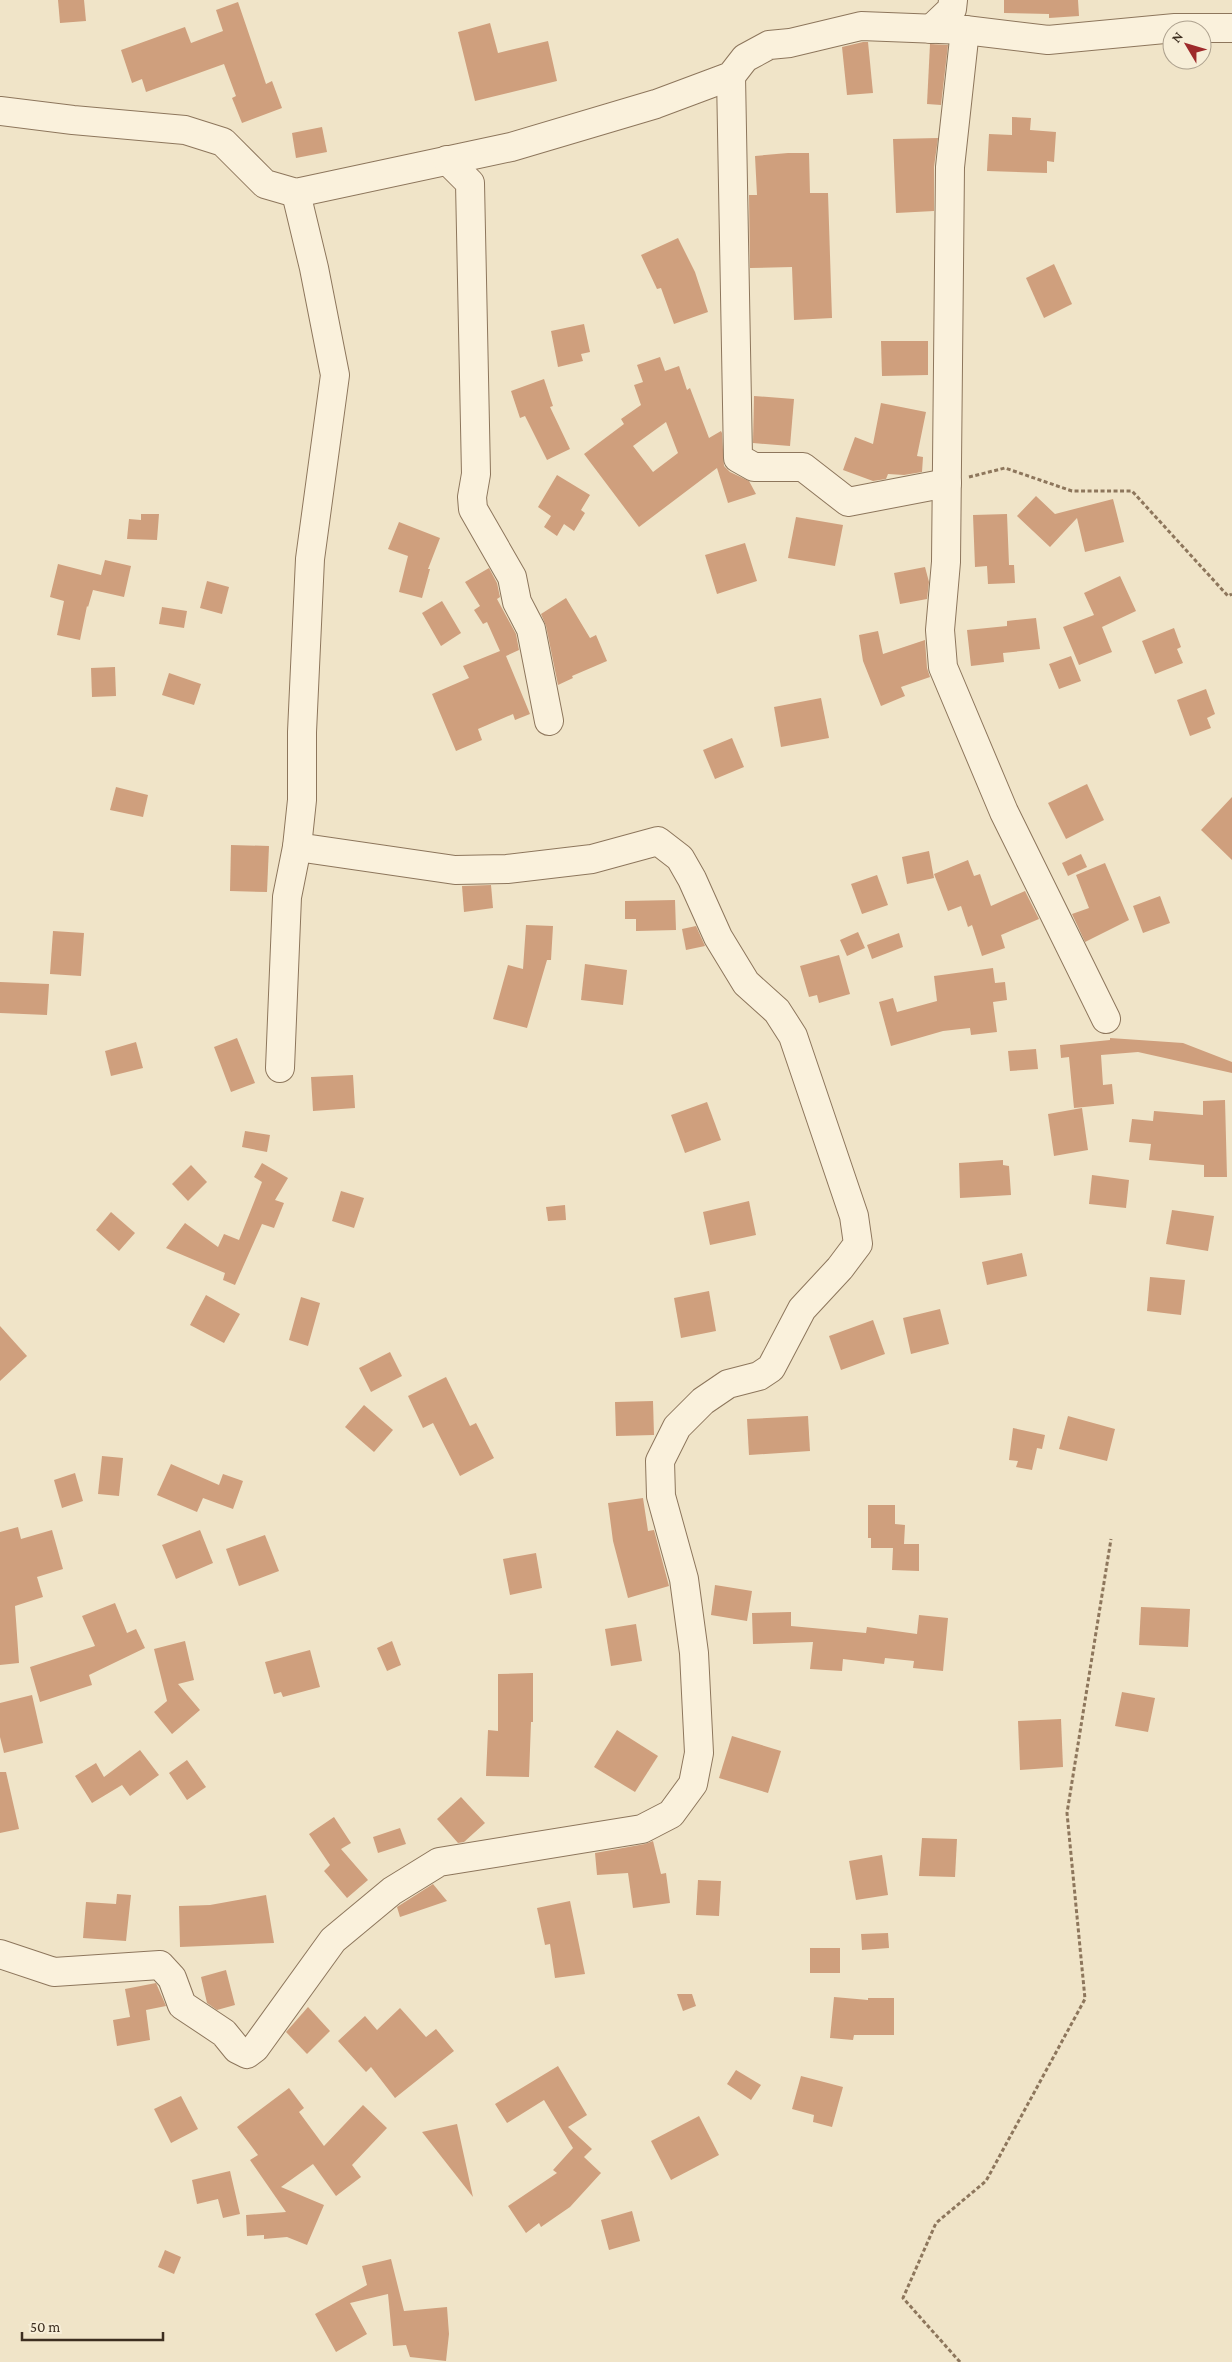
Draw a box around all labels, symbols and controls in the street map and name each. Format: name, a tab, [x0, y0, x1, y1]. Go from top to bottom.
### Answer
north arrow	[1162, 20, 1212, 70]
text: N	[1168, 28, 1186, 46]
scale bar	[22, 2310, 164, 2342]
text: 50 m	[30, 2319, 60, 2335]

